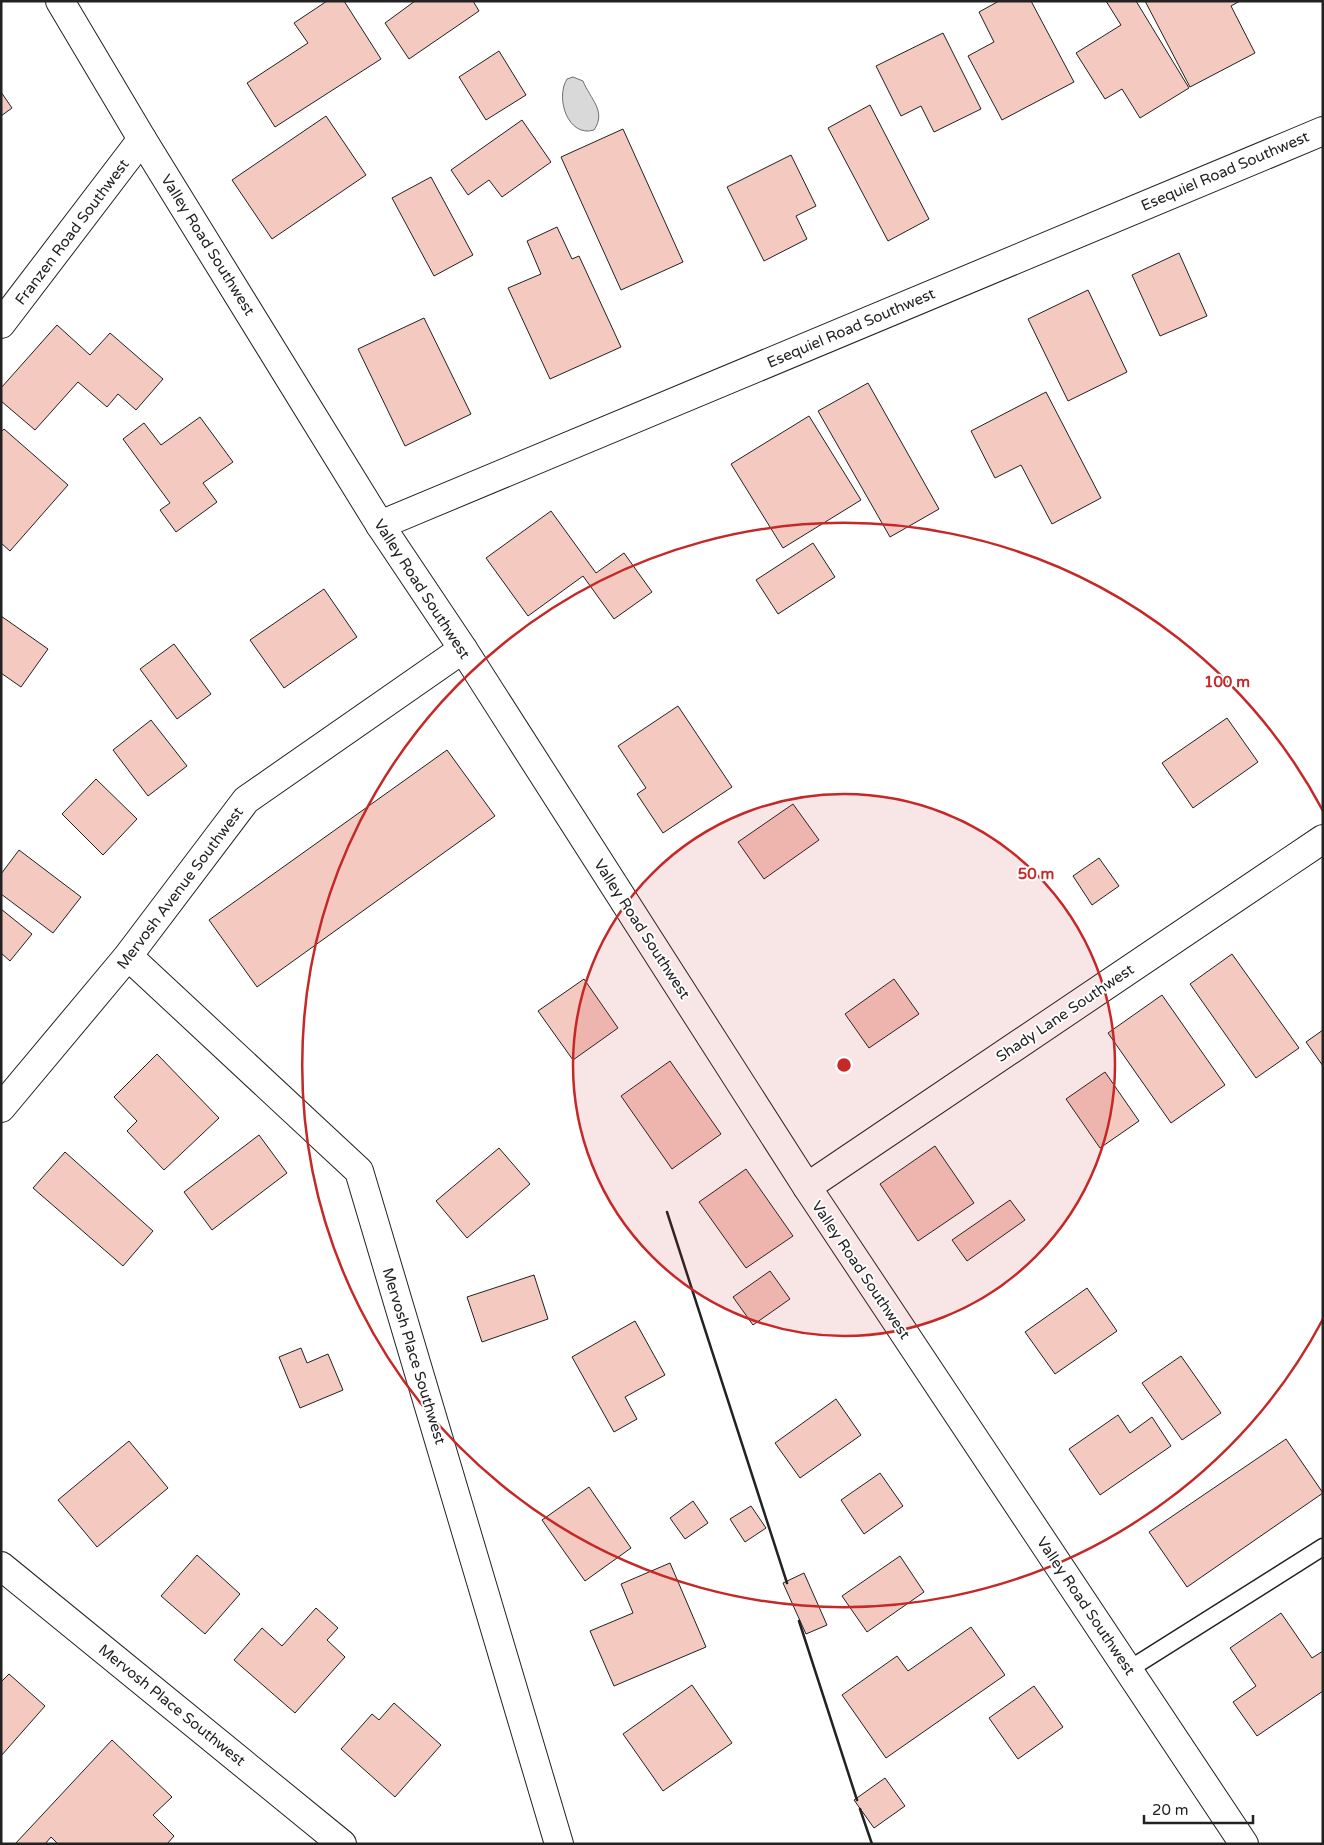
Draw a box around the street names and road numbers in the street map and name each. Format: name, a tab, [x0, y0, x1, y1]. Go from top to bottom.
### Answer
street label: Esequiel Road Southwest	[1138, 127, 1312, 215]
street label: Franzen Road Southwest	[11, 155, 133, 308]
street label: Valley Road Southwest	[157, 171, 259, 319]
street label: Esequiel Road Southwest	[764, 284, 938, 372]
street label: Valley Road Southwest	[370, 516, 474, 662]
street label: Mervosh Avenue Southwest	[113, 803, 247, 973]
street label: Valley Road Southwest	[590, 856, 694, 1002]
street label: Shady Lane Southwest	[993, 960, 1137, 1066]
street label: Valley Road Southwest	[808, 1197, 914, 1343]
street label: Mervosh Place Southwest	[379, 1266, 450, 1447]
street label: Valley Road Southwest	[1033, 1533, 1139, 1679]
street label: Mervosh Place Southwest	[95, 1640, 249, 1770]

